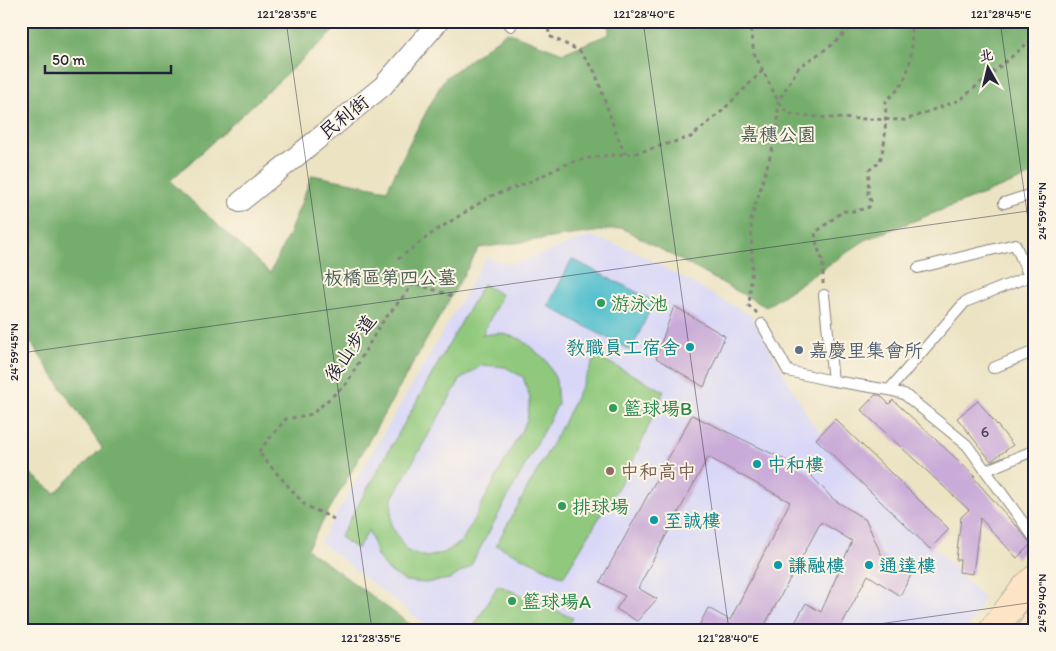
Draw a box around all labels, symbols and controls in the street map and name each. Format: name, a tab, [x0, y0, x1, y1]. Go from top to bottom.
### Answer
text: 121°28'35"E	[257, 7, 317, 21]
text: 121°28'40"E	[613, 7, 675, 21]
text: 121°28'45"E	[971, 7, 1032, 21]
scale bar	[45, 42, 171, 74]
north arrow	[964, 42, 1014, 92]
text: 北	[978, 46, 994, 65]
text: 50 m	[52, 51, 85, 69]
street label: 民利街	[315, 90, 373, 144]
park label: 嘉穗公園	[740, 123, 816, 146]
text: 24°59'45"N	[1035, 182, 1049, 240]
park label: 板橋區第四公墓	[323, 266, 457, 289]
place label: 游泳池	[611, 292, 668, 315]
marker: 游泳池	[595, 297, 607, 309]
street label: 後山步道	[319, 310, 381, 386]
text: 24°59'45"N	[7, 323, 21, 381]
place label: 教職員工宿舍	[566, 336, 680, 359]
place label: 嘉慶里集會所	[809, 339, 923, 362]
marker: 教職員工宿舍	[684, 341, 696, 353]
marker: 嘉慶里集會所	[793, 344, 805, 356]
place label: 籃球場B	[623, 397, 692, 420]
marker: 籃球場B	[607, 402, 619, 414]
house number: 6	[981, 422, 989, 441]
place label: 中和樓	[767, 453, 824, 476]
marker: 中和樓	[751, 458, 763, 470]
place label: 中和高中	[620, 460, 696, 483]
marker: 中和高中	[604, 465, 616, 477]
place label: 排球場	[572, 495, 629, 518]
marker: 排球場	[556, 500, 568, 512]
place label: 至誠樓	[664, 509, 721, 532]
marker: 至誠樓	[648, 514, 660, 526]
place label: 謙融樓	[788, 554, 845, 577]
place label: 通達樓	[879, 554, 936, 577]
marker: 謙融樓	[772, 559, 784, 571]
marker: 通達樓	[863, 559, 875, 571]
text: 24°59'40"N	[1035, 574, 1049, 632]
place label: 籃球場A	[522, 590, 591, 613]
marker: 籃球場A	[506, 595, 518, 607]
text: 121°28'35"E	[341, 631, 401, 645]
text: 121°28'40"E	[697, 631, 759, 645]

